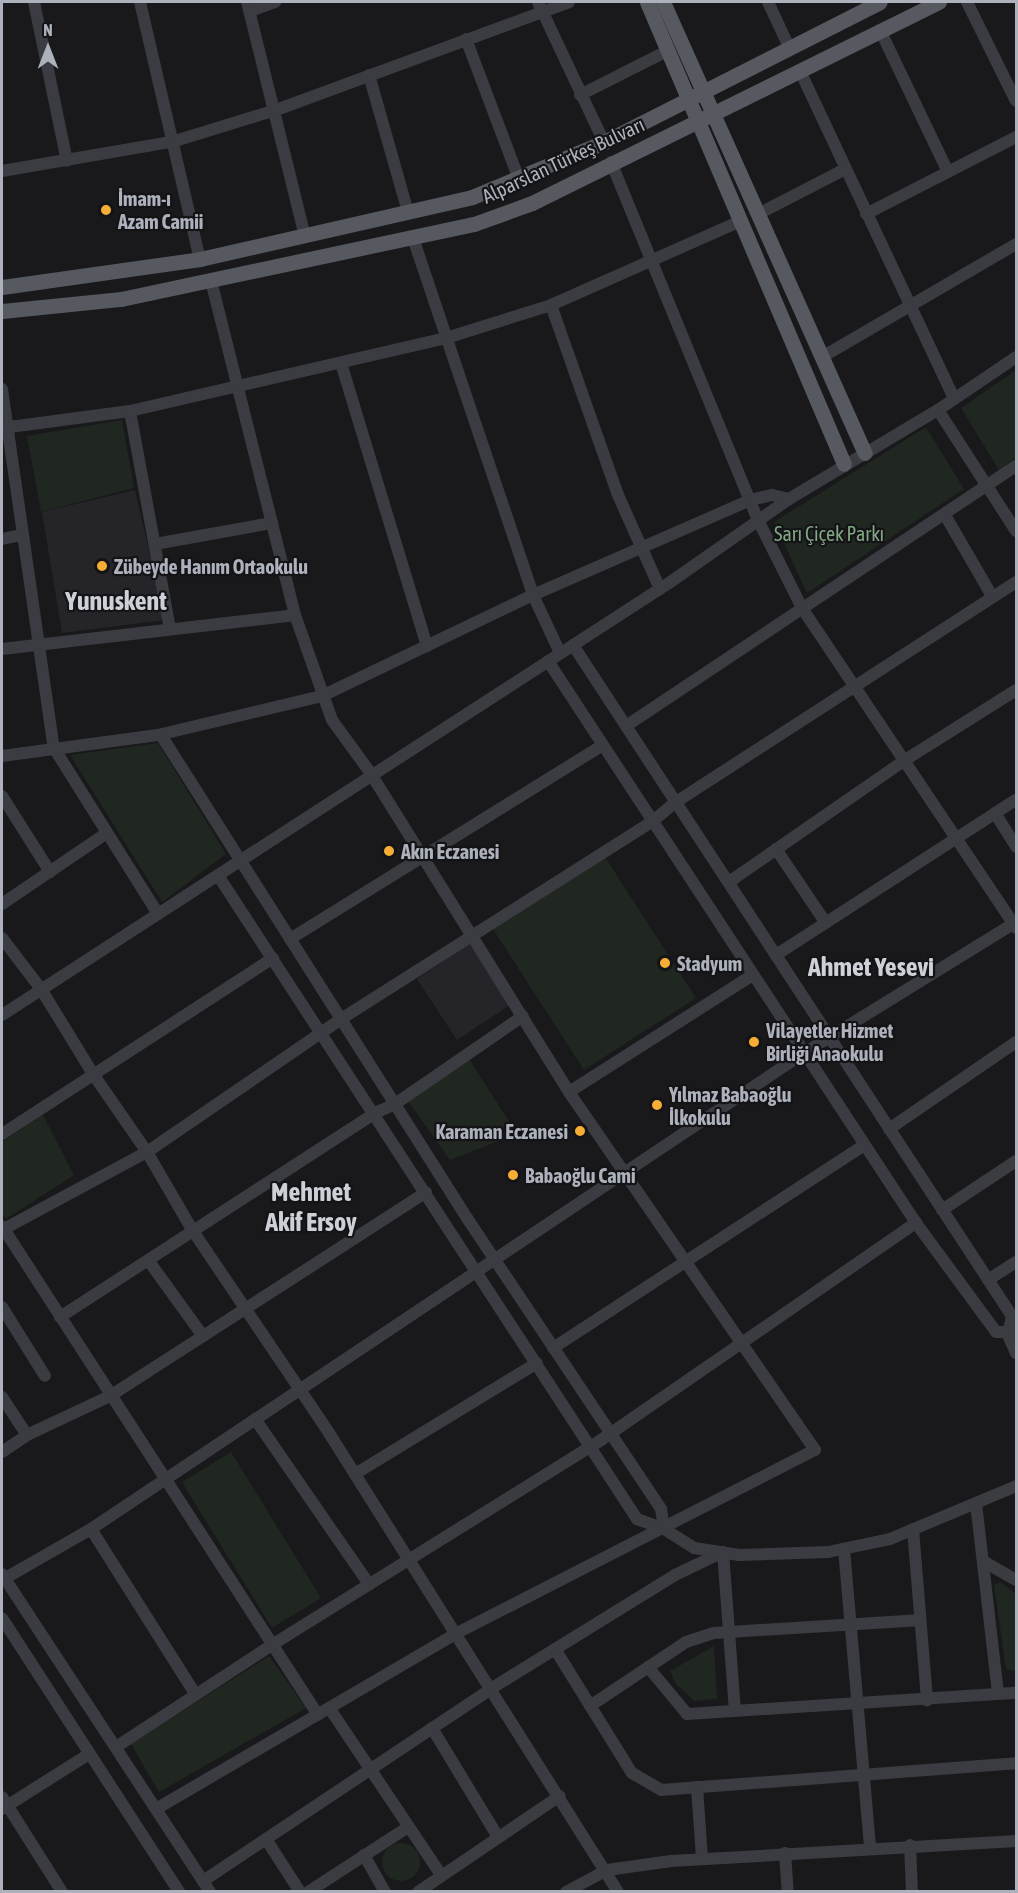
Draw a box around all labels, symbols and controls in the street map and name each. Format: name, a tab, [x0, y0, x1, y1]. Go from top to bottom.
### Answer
north arrow	[18, 18, 78, 78]
text: N	[43, 21, 53, 39]
street label: Alparslan Türkeş Bulvarı	[478, 112, 648, 208]
place label: İmam-ı Azam Camii	[118, 186, 203, 233]
marker: İmam-ı Azam Camii	[99, 203, 113, 217]
park label: Sarı Çiçek Parkı	[774, 521, 884, 545]
place label: Zübeyde Hanım Ortaokulu	[114, 554, 308, 578]
marker: Zübeyde Hanım Ortaokulu	[95, 559, 109, 573]
district label: Yunuskent	[65, 586, 167, 618]
place label: Akın Eczanesi	[401, 839, 499, 863]
marker: Akın Eczanesi	[382, 844, 396, 858]
place label: Stadyum	[677, 951, 742, 975]
district label: Ahmet Yesevi	[808, 952, 934, 984]
marker: Stadyum	[658, 956, 672, 970]
place label: Vilayetler Hizmet Birliği Anaokulu	[766, 1018, 893, 1065]
marker: Vilayetler Hizmet Birliği Anaokulu	[747, 1035, 761, 1049]
place label: Yılmaz Babaoğlu İlkokulu	[669, 1082, 791, 1129]
marker: Yılmaz Babaoğlu İlkokulu	[650, 1098, 664, 1112]
place label: Karaman Eczanesi	[436, 1119, 568, 1143]
marker: Karaman Eczanesi	[573, 1124, 587, 1138]
place label: Babaoğlu Cami	[525, 1163, 636, 1187]
marker: Babaoğlu Cami	[506, 1168, 520, 1182]
district label: Mehmet Akif Ersoy	[265, 1177, 357, 1238]

